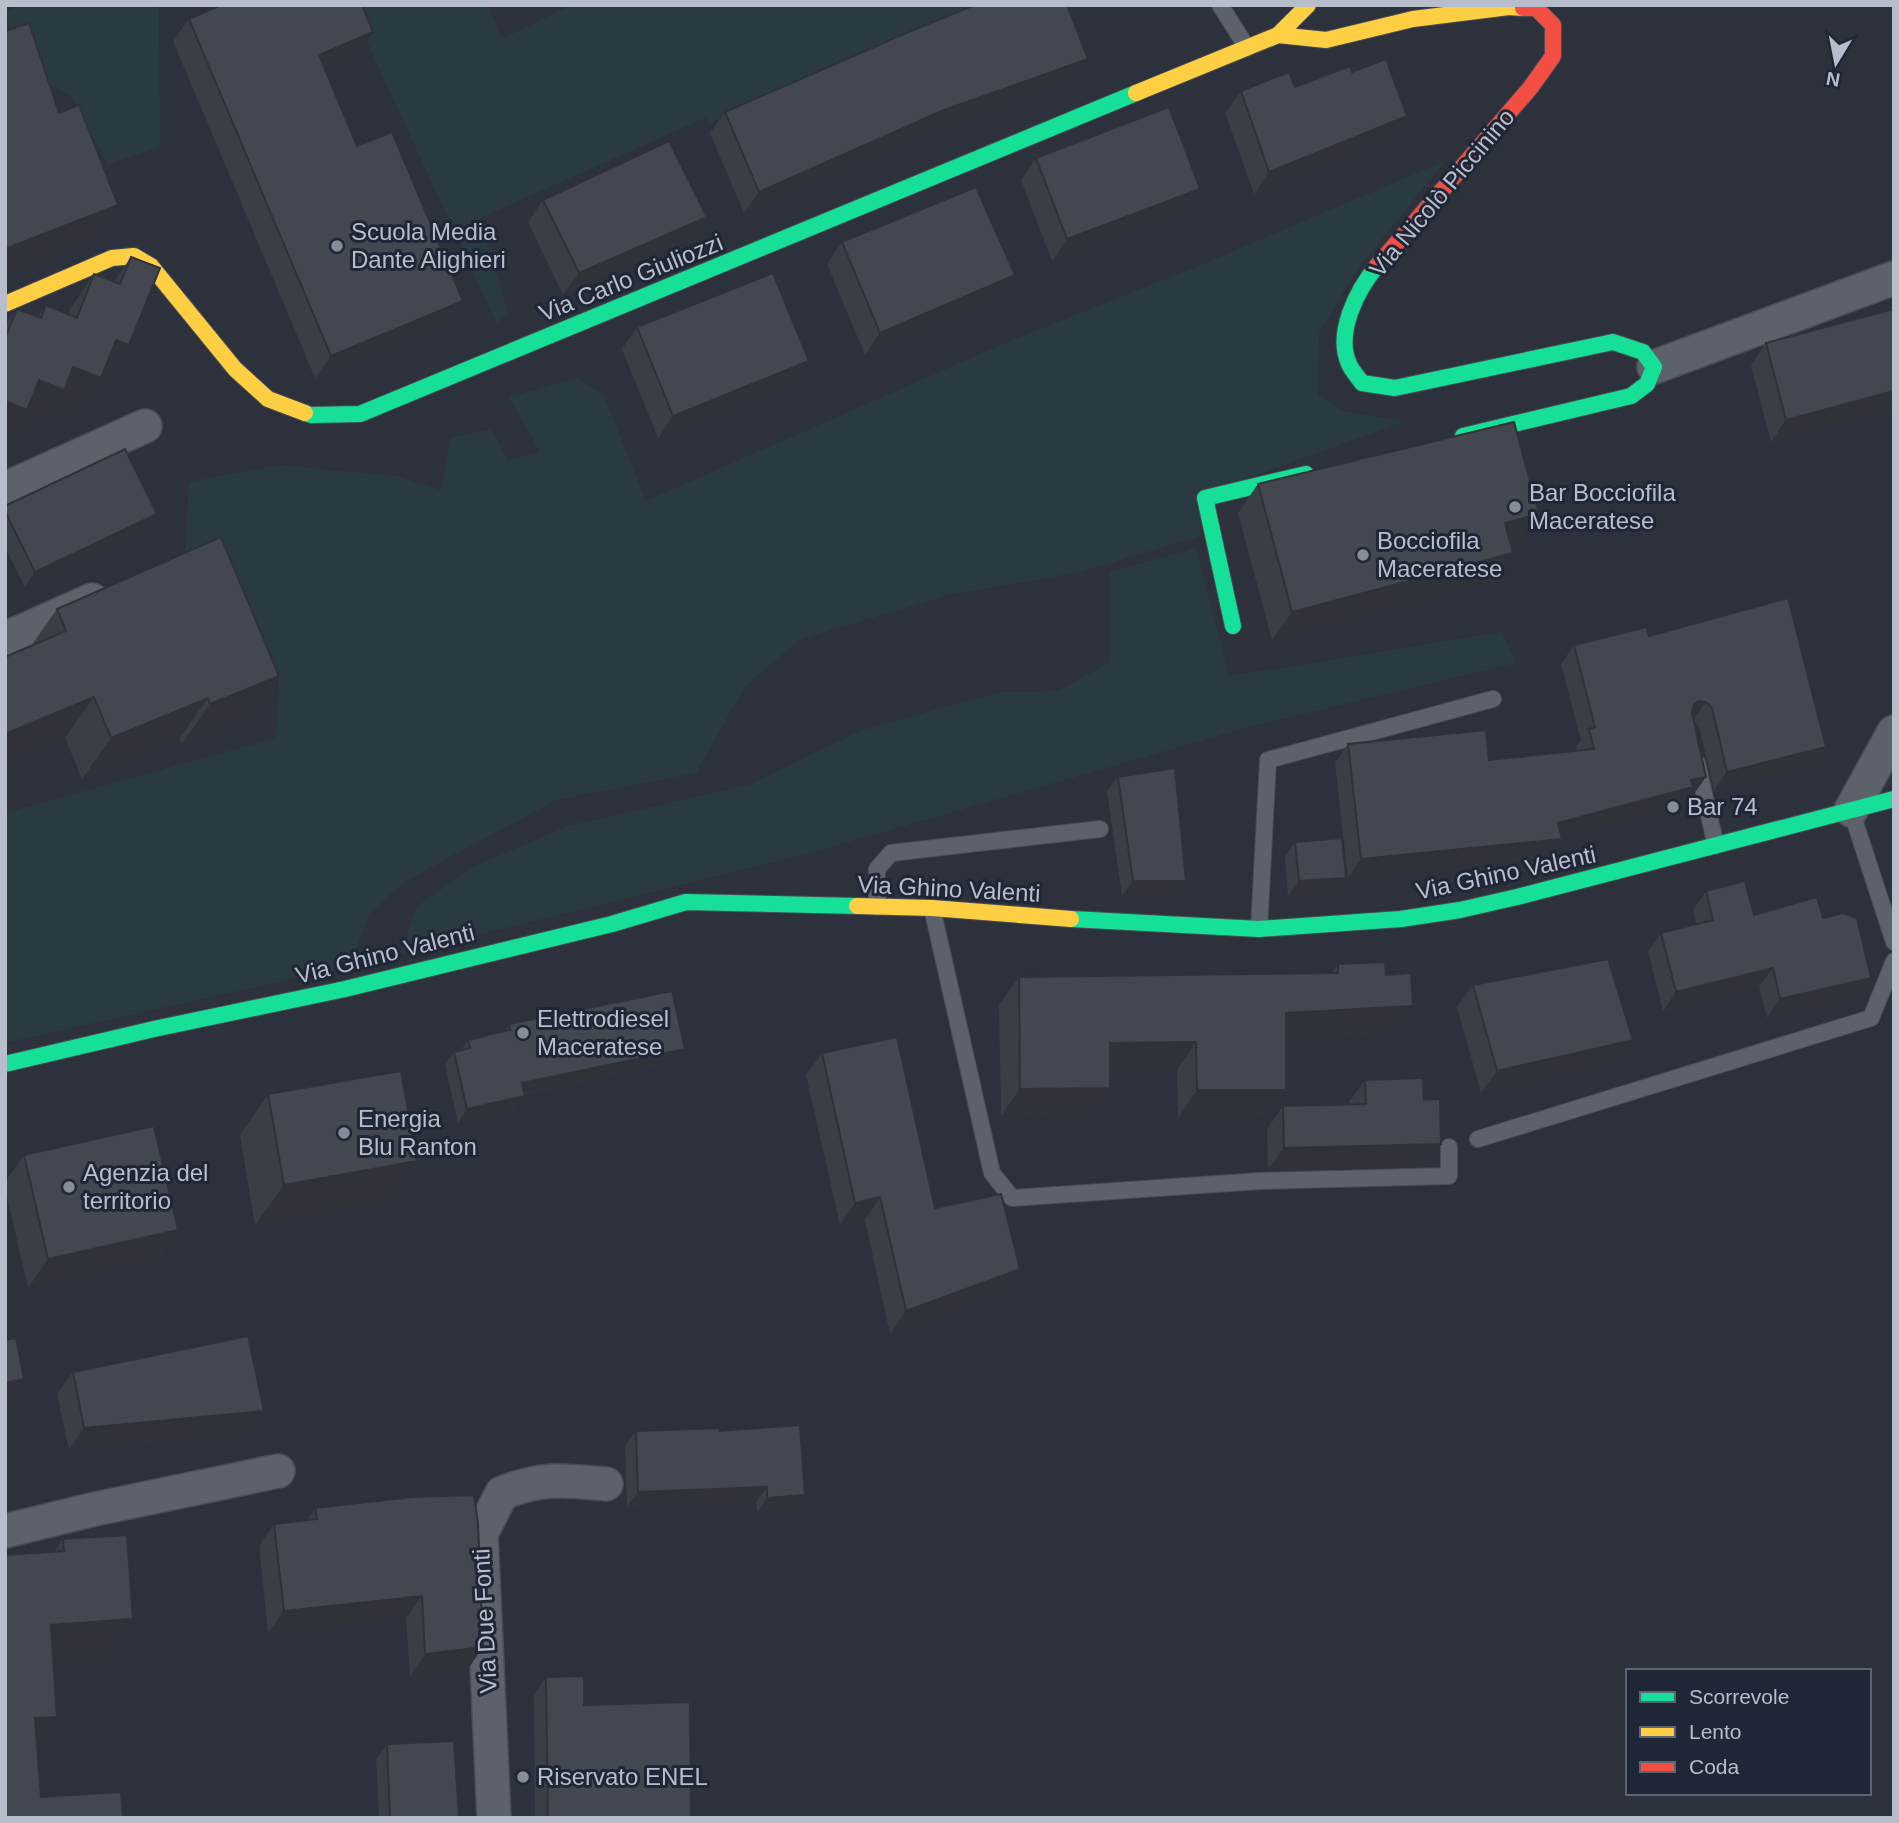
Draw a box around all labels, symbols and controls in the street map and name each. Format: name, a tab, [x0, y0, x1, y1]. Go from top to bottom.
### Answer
north arrow	[1801, 28, 1871, 98]
text: N	[1825, 68, 1842, 91]
street label: Via Nicolò Piccinino	[1364, 103, 1520, 282]
place label: Scuola Media Dante Alighieri	[351, 218, 506, 273]
street label: Via Carlo Giuliozzi	[535, 228, 727, 327]
marker: Scuola Media Dante Alighieri	[329, 238, 345, 254]
place label: Bar Bocciofila Maceratese	[1529, 479, 1676, 534]
marker: Bar Bocciofila Maceratese	[1507, 499, 1523, 515]
place label: Bocciofila Maceratese	[1377, 527, 1502, 582]
marker: Bocciofila Maceratese	[1355, 547, 1371, 563]
place label: Bar 74	[1687, 793, 1758, 820]
marker: Bar 74	[1665, 799, 1681, 815]
street label: Via Ghino Valenti	[1413, 840, 1598, 905]
street label: Via Ghino Valenti	[857, 870, 1041, 907]
street label: Via Ghino Valenti	[293, 918, 477, 989]
place label: Elettrodiesel Maceratese	[537, 1005, 669, 1060]
marker: Elettrodiesel Maceratese	[515, 1025, 531, 1041]
place label: Energia Blu Ranton	[358, 1105, 477, 1160]
marker: Energia Blu Ranton	[336, 1125, 352, 1141]
place label: Agenzia del territorio	[83, 1159, 208, 1214]
marker: Agenzia del territorio	[61, 1179, 77, 1195]
street label: Via Due Fonti	[467, 1548, 502, 1694]
legend	[1626, 1669, 1871, 1795]
text: Scorrevole	[1689, 1685, 1789, 1708]
text: Lento	[1689, 1720, 1742, 1743]
text: Coda	[1689, 1755, 1740, 1778]
place label: Riservato ENEL	[537, 1763, 708, 1790]
marker: Riservato ENEL	[515, 1769, 531, 1785]

